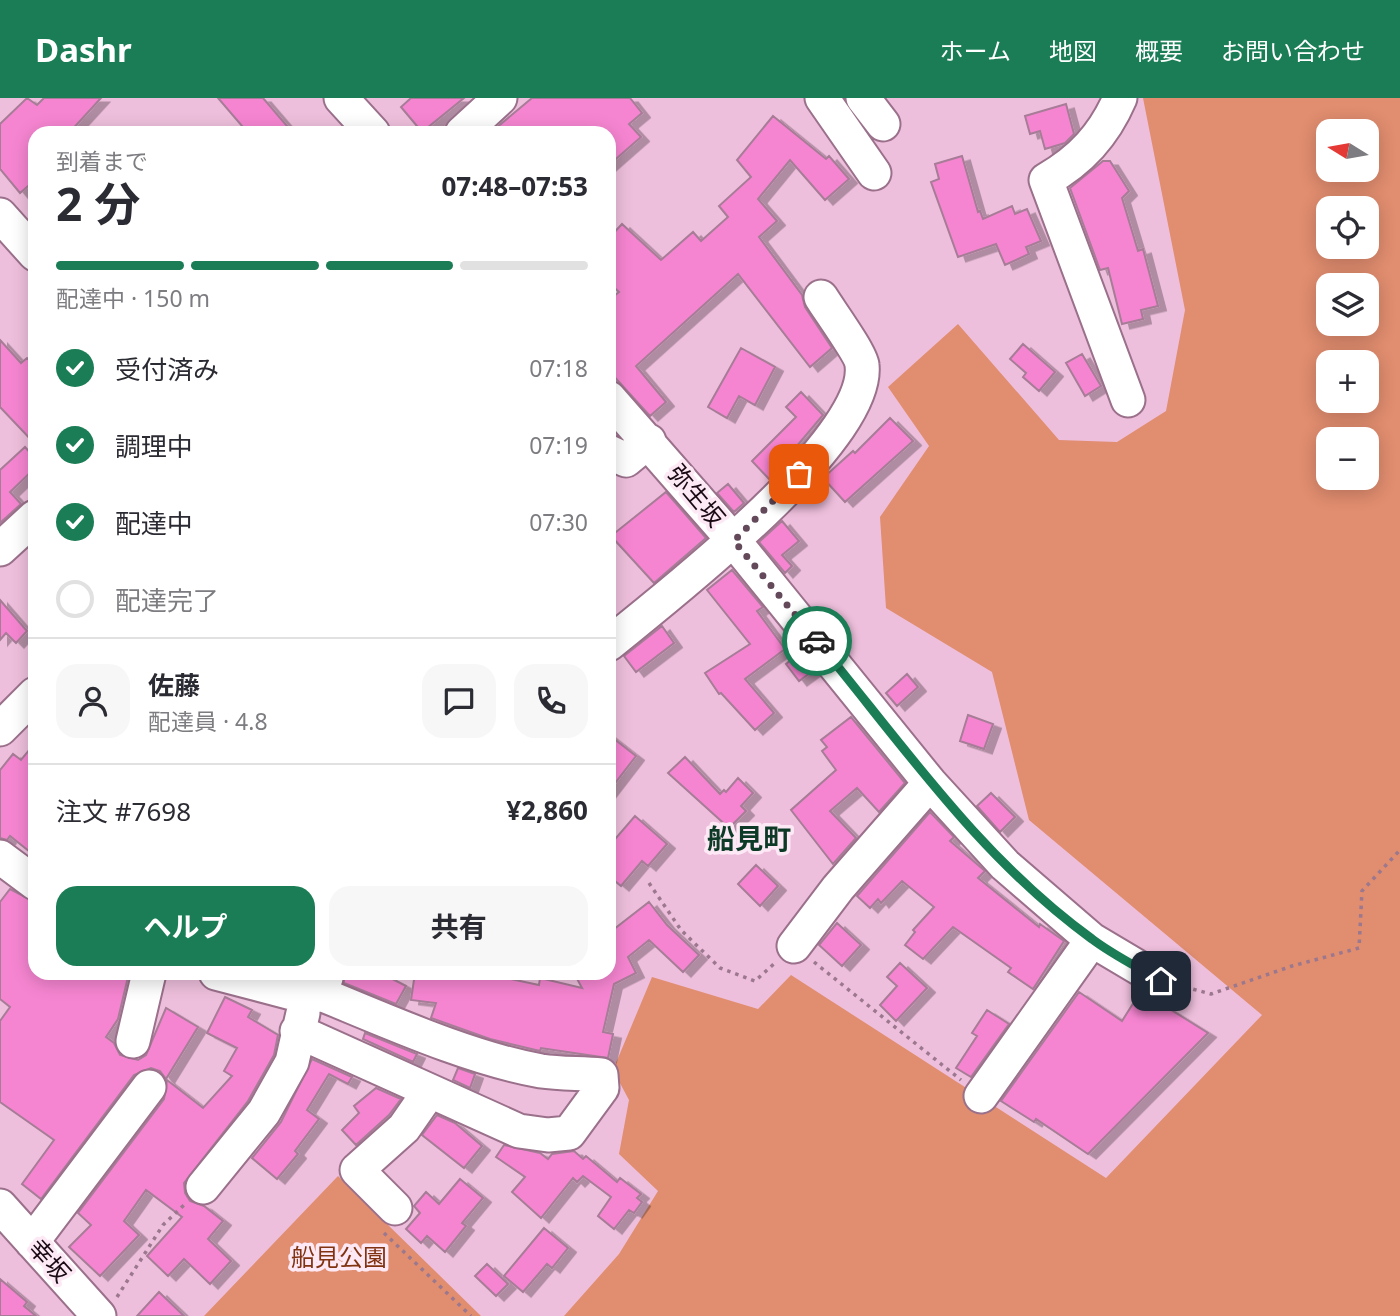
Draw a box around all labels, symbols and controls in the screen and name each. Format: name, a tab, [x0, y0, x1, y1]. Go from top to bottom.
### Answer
text: Dashr	[35, 27, 132, 72]
text: ホーム	[940, 34, 1011, 67]
text: 地図	[1049, 34, 1097, 67]
text: 概要	[1135, 34, 1183, 67]
text: お問い合わせ	[1221, 34, 1365, 67]
north arrow	[1316, 119, 1379, 182]
map controls	[1316, 119, 1379, 490]
text: 到着まで	[56, 145, 148, 177]
text: 07:48–07:53	[441, 168, 588, 204]
text: 2 分	[56, 172, 140, 234]
button: locate	[1316, 196, 1379, 259]
button: layers	[1316, 273, 1379, 336]
text: 配達中 · 150 m	[56, 282, 210, 314]
icon: check	[56, 349, 94, 387]
button: +	[1316, 350, 1379, 413]
text: 受付済み	[115, 351, 219, 387]
text: 07:18	[529, 352, 588, 384]
icon: check	[56, 426, 94, 464]
button: −	[1316, 427, 1379, 490]
text: 調理中	[115, 428, 193, 464]
text: 07:19	[529, 429, 588, 461]
pin	[769, 444, 829, 504]
icon: bag	[780, 455, 818, 493]
street label: 弥生坂	[661, 457, 733, 533]
icon: check	[56, 503, 94, 541]
text: 配達中	[115, 505, 193, 541]
text: 07:30	[529, 506, 588, 538]
text: 配達完了	[115, 582, 219, 618]
courier	[782, 606, 852, 676]
icon: car	[798, 622, 836, 660]
button: person	[56, 664, 130, 738]
button: chat	[422, 664, 496, 738]
button: phone	[514, 664, 588, 738]
text: 佐藤	[148, 667, 200, 703]
text: 配達員 · 4.8	[148, 705, 268, 737]
text: ¥2,860	[506, 792, 588, 828]
text: 注文 #7698	[56, 793, 191, 829]
district label: 船見町	[707, 819, 791, 857]
button: ヘルプ	[56, 886, 315, 966]
button: 共有	[329, 886, 588, 966]
pin	[1131, 951, 1191, 1011]
icon: home	[1142, 962, 1180, 1000]
street label: 幸坂	[22, 1231, 78, 1289]
park label: 船見公園	[291, 1240, 387, 1273]

